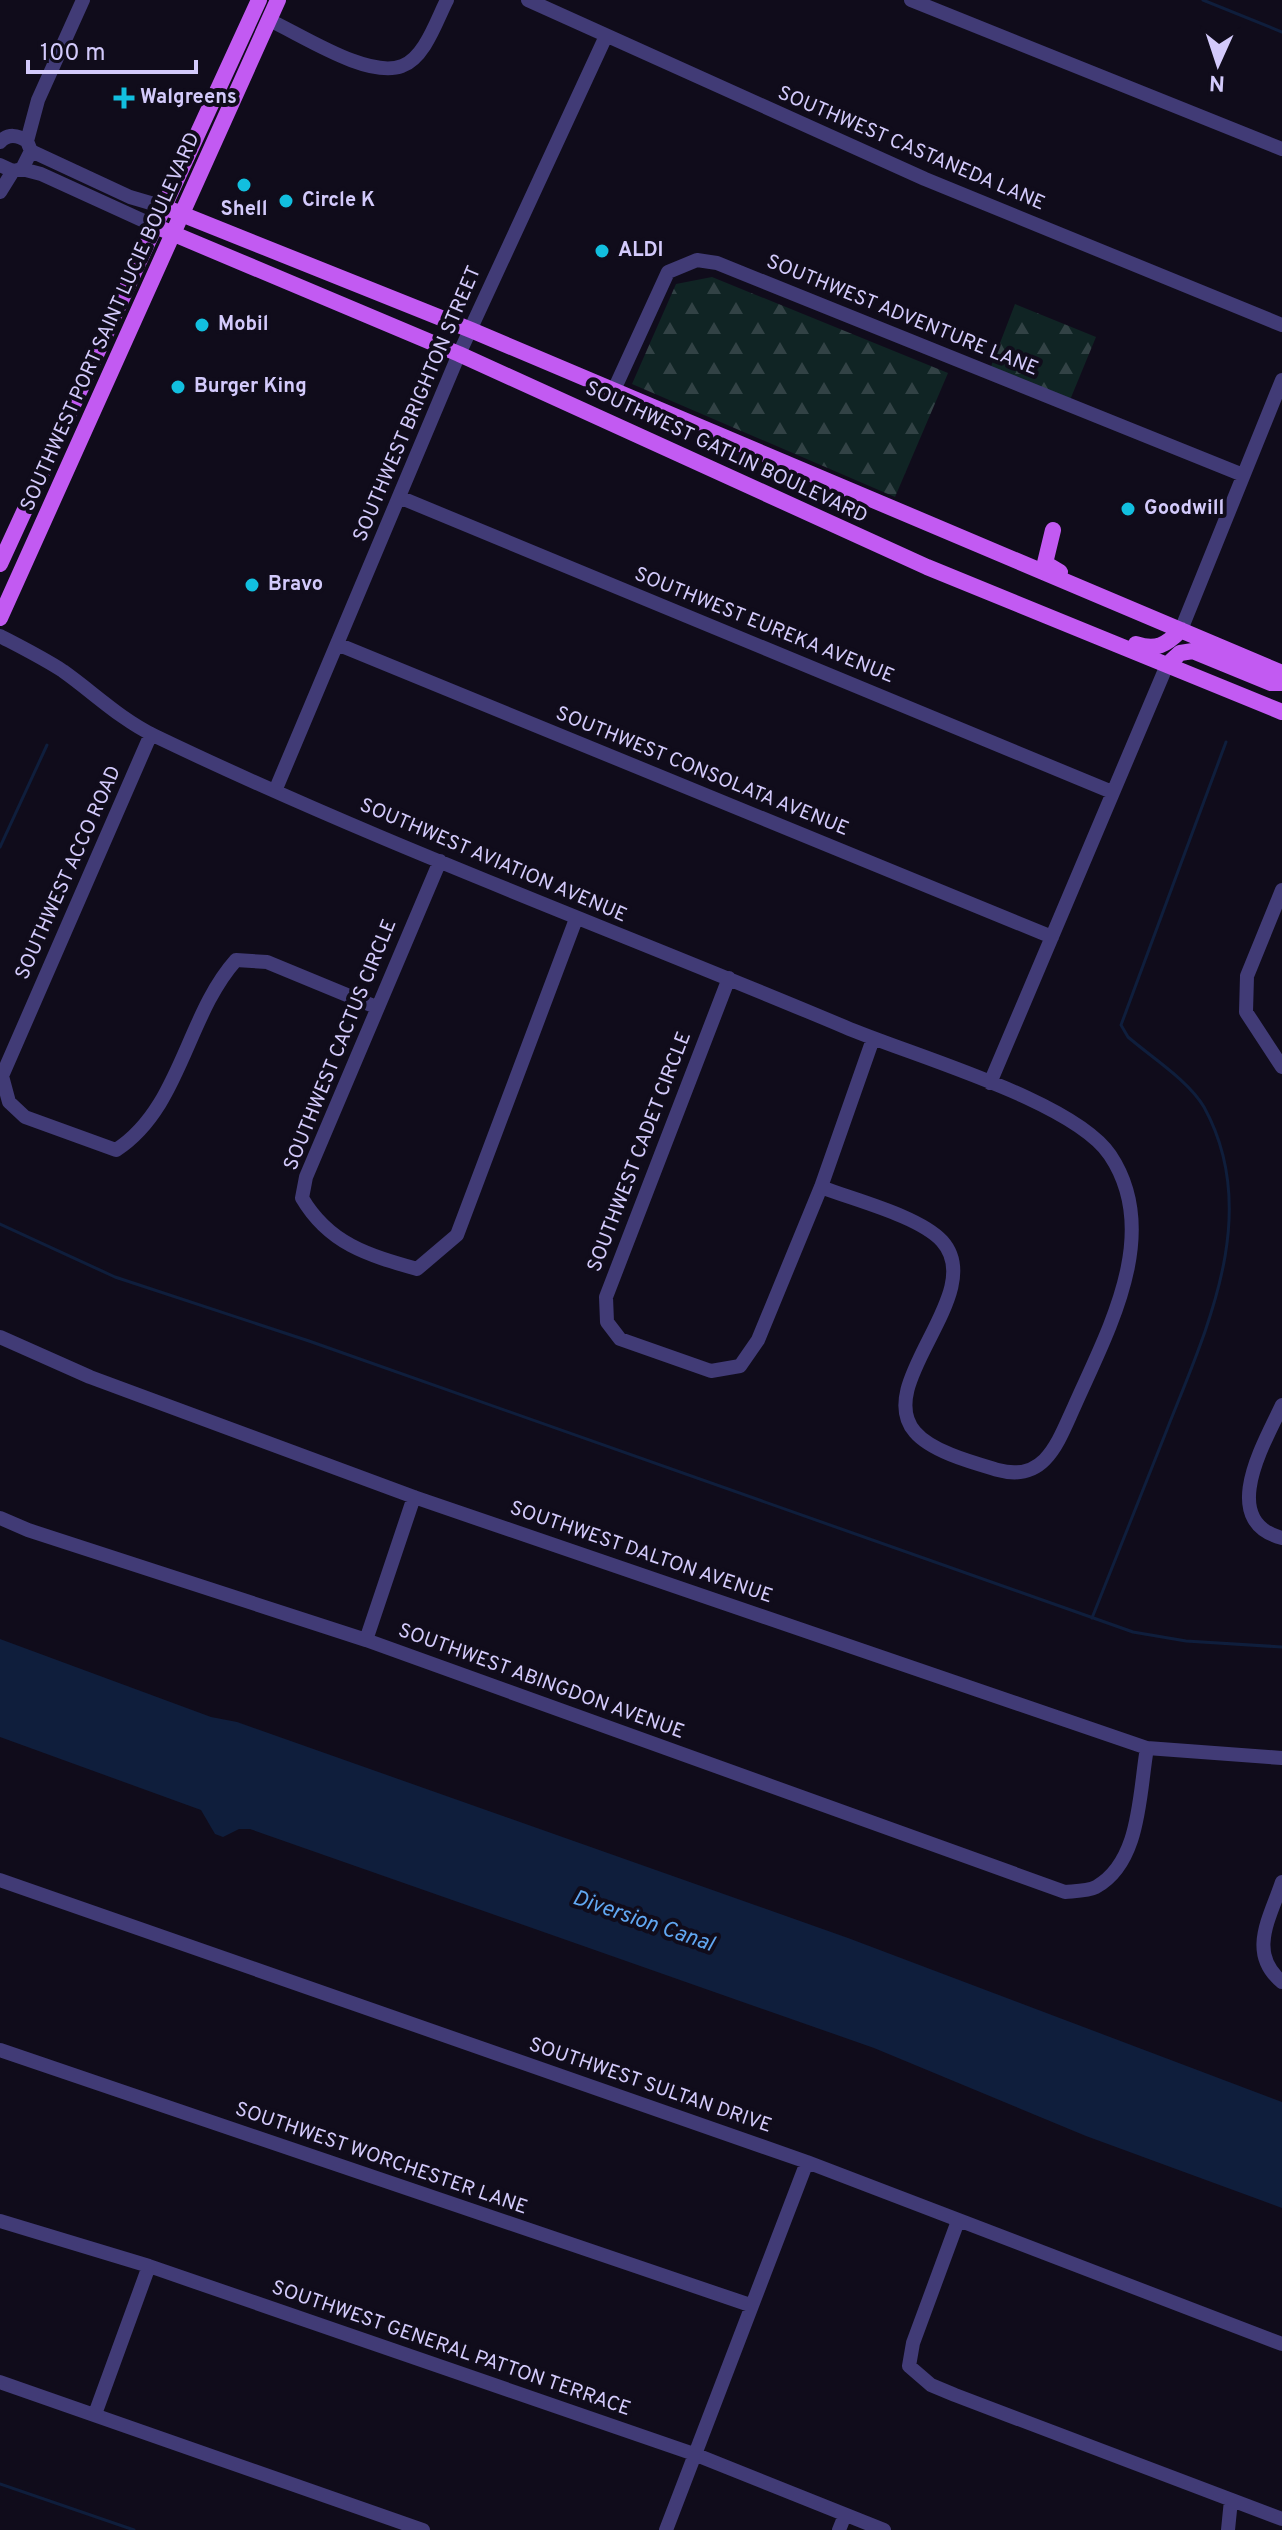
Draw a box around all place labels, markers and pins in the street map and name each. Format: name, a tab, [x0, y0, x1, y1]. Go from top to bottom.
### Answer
place label: Walgreens	[140, 85, 237, 111]
marker: Walgreens	[115, 89, 133, 107]
marker: Shell	[235, 176, 253, 194]
place label: Circle K	[302, 188, 375, 214]
marker: Circle K	[277, 192, 295, 210]
place label: Shell	[221, 197, 268, 223]
place label: ALDI	[618, 238, 664, 264]
marker: ALDI	[593, 242, 611, 260]
place label: Mobil	[218, 312, 269, 338]
marker: Mobil	[193, 316, 211, 334]
place label: Burger King	[194, 374, 307, 400]
marker: Burger King	[169, 378, 187, 396]
place label: Goodwill	[1144, 496, 1224, 522]
marker: Goodwill	[1119, 500, 1137, 518]
place label: Bravo	[268, 572, 323, 598]
marker: Bravo	[243, 576, 261, 594]

